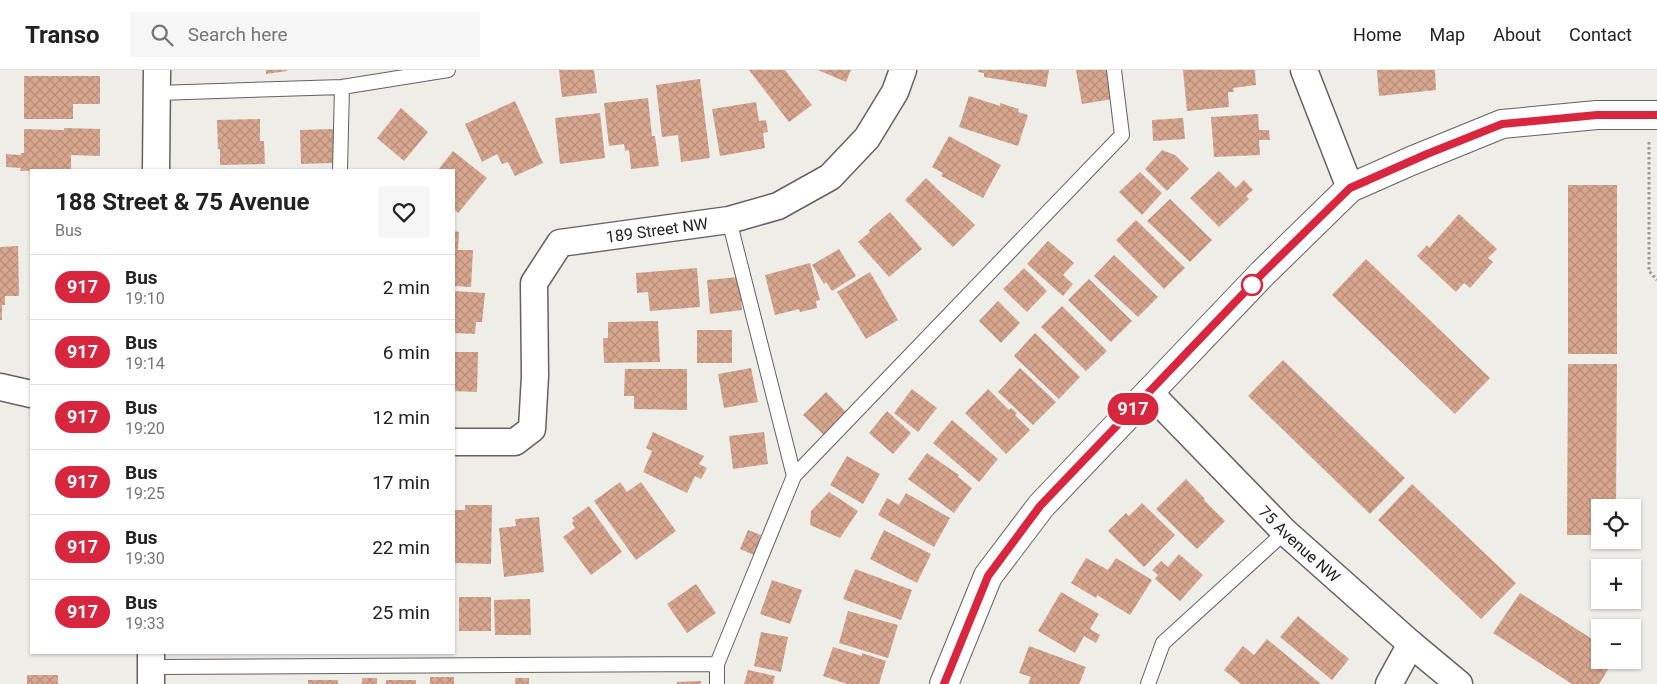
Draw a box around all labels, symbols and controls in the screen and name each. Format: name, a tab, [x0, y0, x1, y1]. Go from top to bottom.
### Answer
search box	[130, 12, 480, 57]
text: Transo	[25, 21, 100, 49]
icon: search	[148, 21, 176, 49]
text: Search here	[188, 23, 288, 46]
text: Home	[1353, 24, 1402, 45]
text: Map	[1430, 24, 1465, 45]
text: About	[1493, 24, 1541, 45]
text: Contact	[1569, 24, 1632, 45]
button: heart	[378, 186, 430, 238]
text: 188 Street & 75 Avenue	[55, 188, 309, 216]
street label: 189 Street NW	[605, 214, 709, 247]
text: Bus	[55, 221, 82, 240]
text: Bus	[125, 266, 158, 289]
unlabelled marker	[1241, 274, 1263, 296]
text: 917	[67, 276, 98, 297]
text: 2 min	[383, 276, 430, 299]
text: 19:10	[125, 289, 165, 308]
text: Bus	[125, 331, 158, 354]
text: 917	[67, 341, 98, 362]
text: 6 min	[383, 341, 430, 364]
text: 19:14	[125, 354, 165, 373]
line badge: 917	[1104, 393, 1162, 425]
text: Bus	[125, 396, 158, 419]
text: 917	[1118, 398, 1148, 419]
text: 917	[67, 406, 98, 427]
text: 12 min	[372, 406, 430, 429]
text: 19:20	[125, 419, 165, 438]
text: Bus	[125, 461, 158, 484]
text: 917	[67, 471, 98, 492]
text: 17 min	[372, 471, 430, 494]
text: 19:25	[125, 484, 165, 503]
map controls	[1591, 499, 1641, 669]
button: locate	[1591, 499, 1641, 549]
street label: 75 Avenue NW	[1255, 502, 1344, 586]
text: Bus	[125, 526, 158, 549]
text: 917	[67, 536, 98, 557]
text: 22 min	[372, 536, 430, 559]
text: 19:30	[125, 549, 165, 568]
button: +	[1591, 559, 1641, 609]
text: Bus	[125, 591, 158, 614]
text: 917	[67, 601, 98, 622]
text: 25 min	[372, 601, 430, 624]
text: 19:33	[125, 614, 165, 633]
button: −	[1591, 619, 1641, 669]

